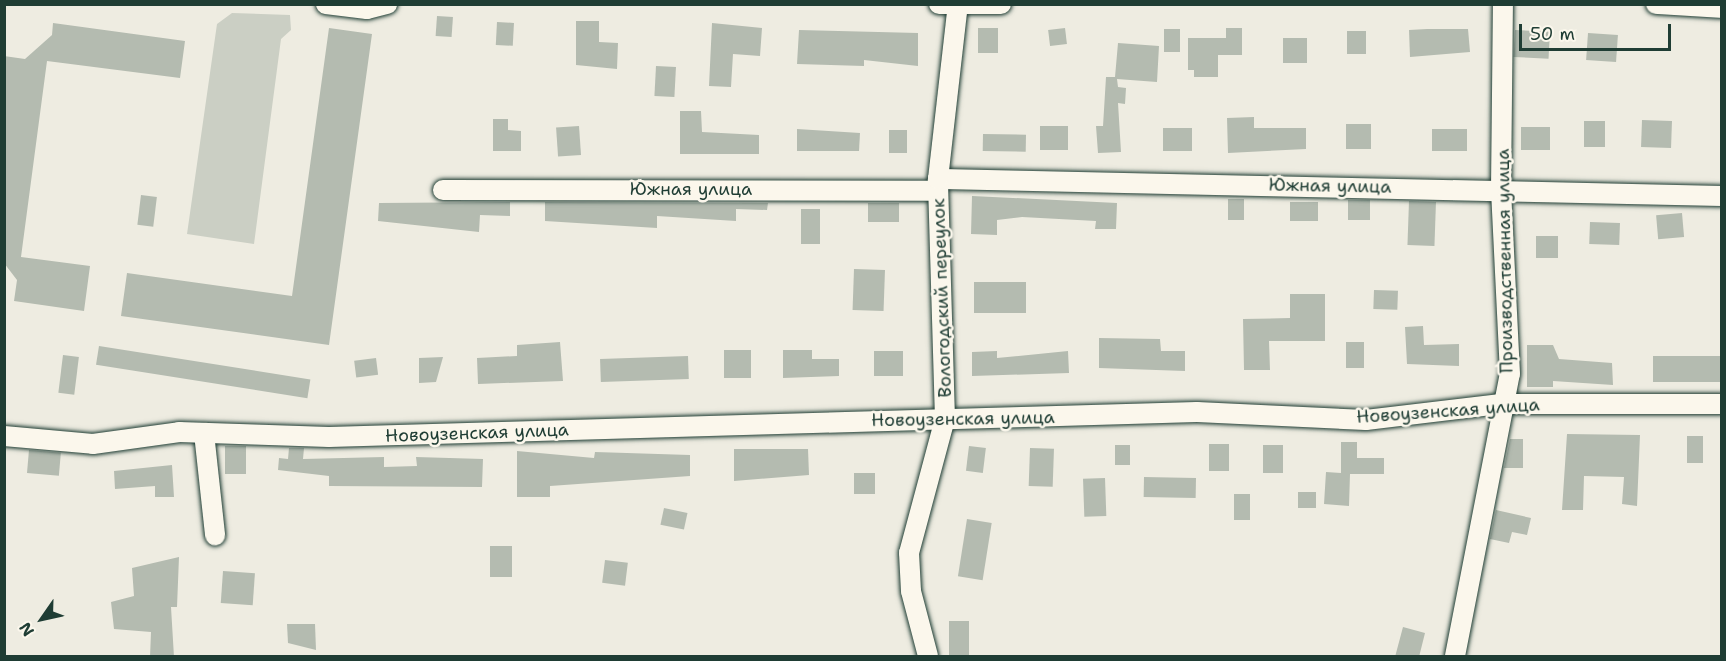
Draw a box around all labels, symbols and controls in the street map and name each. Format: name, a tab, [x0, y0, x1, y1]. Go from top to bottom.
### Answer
scale bar	[1522, 12, 1674, 50]
text: 50 m	[1530, 22, 1575, 46]
street label: Производственная улица	[1492, 148, 1518, 374]
street label: Южная улица	[1269, 174, 1391, 198]
street label: Южная улица	[630, 178, 752, 200]
street label: Вологодский переулок	[928, 198, 956, 398]
street label: Новоузенская улица	[1356, 394, 1540, 428]
street label: Новоузенская улица	[871, 407, 1055, 431]
street label: Новоузенская улица	[385, 419, 569, 447]
north arrow	[12, 589, 72, 649]
text: N	[14, 618, 39, 640]

